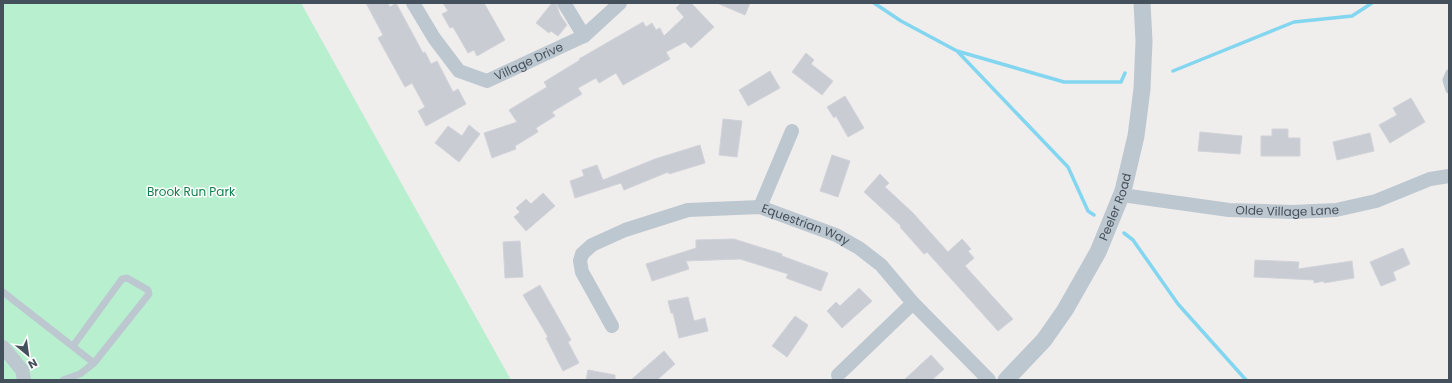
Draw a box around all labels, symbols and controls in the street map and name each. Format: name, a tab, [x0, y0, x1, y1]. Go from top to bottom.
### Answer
street label: Village Drive	[491, 38, 566, 84]
street label: Peeler Road	[1095, 171, 1135, 243]
park label: Brook Run Park	[147, 183, 236, 200]
street label: Equestrian Way	[759, 199, 853, 249]
street label: Olde Village Lane	[1235, 201, 1339, 220]
north arrow	[8, 335, 48, 375]
text: N	[25, 355, 40, 373]

